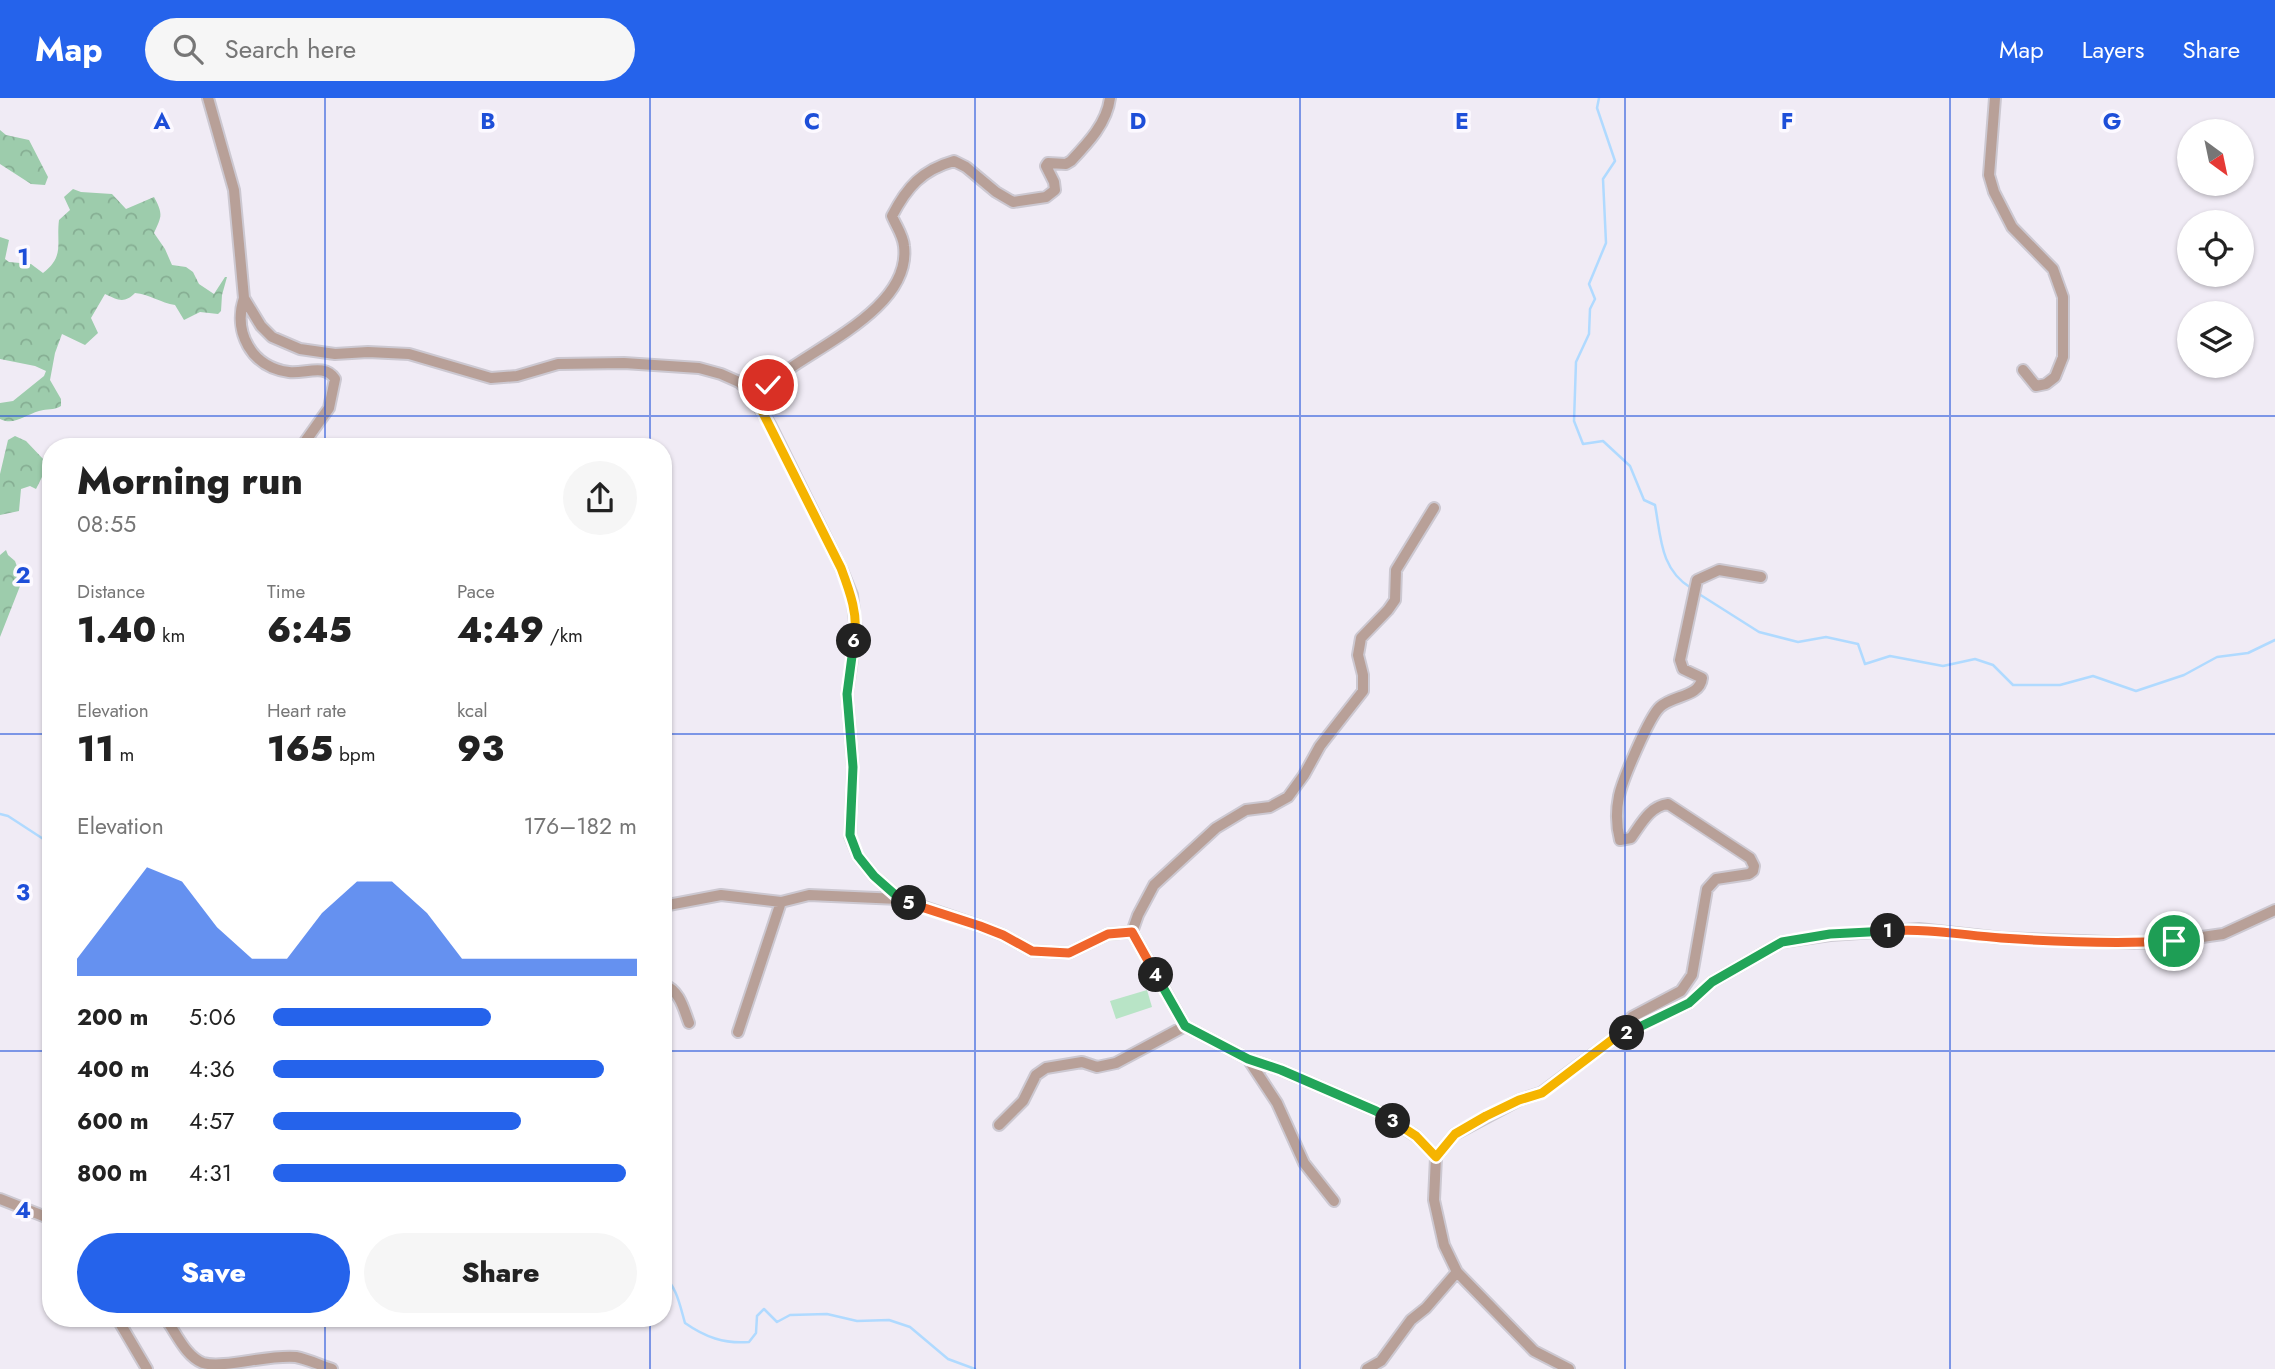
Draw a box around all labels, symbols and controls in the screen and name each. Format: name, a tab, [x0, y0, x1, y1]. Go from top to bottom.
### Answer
search box	[145, 18, 635, 81]
text: Map	[35, 26, 103, 73]
icon: search	[169, 30, 207, 68]
text: Search here	[225, 30, 356, 68]
text: Map	[1999, 32, 2044, 67]
text: Layers	[2082, 32, 2144, 67]
text: Share	[2182, 32, 2240, 67]
text: A	[153, 104, 171, 138]
text: B	[480, 104, 496, 138]
text: C	[804, 104, 820, 138]
text: D	[1130, 104, 1147, 138]
text: E	[1455, 104, 1469, 138]
text: F	[1781, 104, 1793, 138]
text: G	[2103, 104, 2121, 138]
north arrow	[2177, 119, 2254, 196]
map controls	[2177, 119, 2254, 378]
button: locate	[2177, 210, 2254, 287]
text: 1	[17, 240, 29, 274]
button: layers	[2177, 301, 2254, 378]
pin	[738, 355, 798, 415]
icon: check	[749, 366, 787, 404]
text: Morning run	[77, 453, 303, 508]
button: share	[563, 461, 637, 535]
text: 08:55	[77, 507, 136, 541]
text: 2	[15, 558, 31, 592]
text: Distance	[77, 578, 145, 605]
text: Time	[267, 578, 305, 605]
text: Pace	[457, 578, 495, 605]
text: 1.40	[77, 605, 156, 655]
text: 6:45	[267, 605, 352, 655]
text: 4:49	[457, 605, 544, 655]
text: km	[156, 622, 185, 649]
text: /km	[544, 622, 583, 649]
pin: 6	[836, 624, 872, 658]
text: 6	[847, 627, 860, 654]
text: Elevation	[77, 697, 149, 724]
text: Heart rate	[267, 697, 346, 724]
text: kcal	[457, 697, 488, 724]
text: 11	[77, 724, 114, 774]
text: 165	[267, 724, 333, 774]
text: 93	[457, 724, 504, 774]
text: m	[114, 741, 134, 768]
text: bpm	[333, 741, 375, 768]
text: Elevation	[77, 809, 164, 843]
text: 176–182 m	[523, 809, 637, 843]
text: 3	[16, 875, 30, 909]
pin: 5	[892, 886, 926, 920]
text: 5	[902, 889, 915, 916]
pin	[2144, 911, 2204, 971]
pin: 1	[1870, 914, 1906, 948]
text: 1	[1883, 917, 1892, 944]
icon: arrive	[2155, 922, 2193, 960]
pin: 4	[1138, 958, 1174, 992]
text: 4	[1149, 961, 1162, 988]
text: 200 m	[77, 1000, 148, 1034]
text: 5:06	[189, 1000, 236, 1034]
pin: 2	[1610, 1016, 1644, 1051]
text: 2	[1620, 1019, 1633, 1046]
text: 400 m	[77, 1052, 149, 1086]
text: 4:36	[189, 1052, 235, 1086]
text: 600 m	[77, 1104, 149, 1138]
text: 4:57	[189, 1104, 234, 1138]
pin: 3	[1376, 1104, 1410, 1138]
text: 3	[1387, 1107, 1398, 1134]
text: 800 m	[77, 1156, 148, 1190]
text: 4:31	[189, 1156, 232, 1190]
text: 4	[15, 1193, 31, 1227]
button: Save	[77, 1233, 350, 1313]
button: Share	[364, 1233, 637, 1313]

